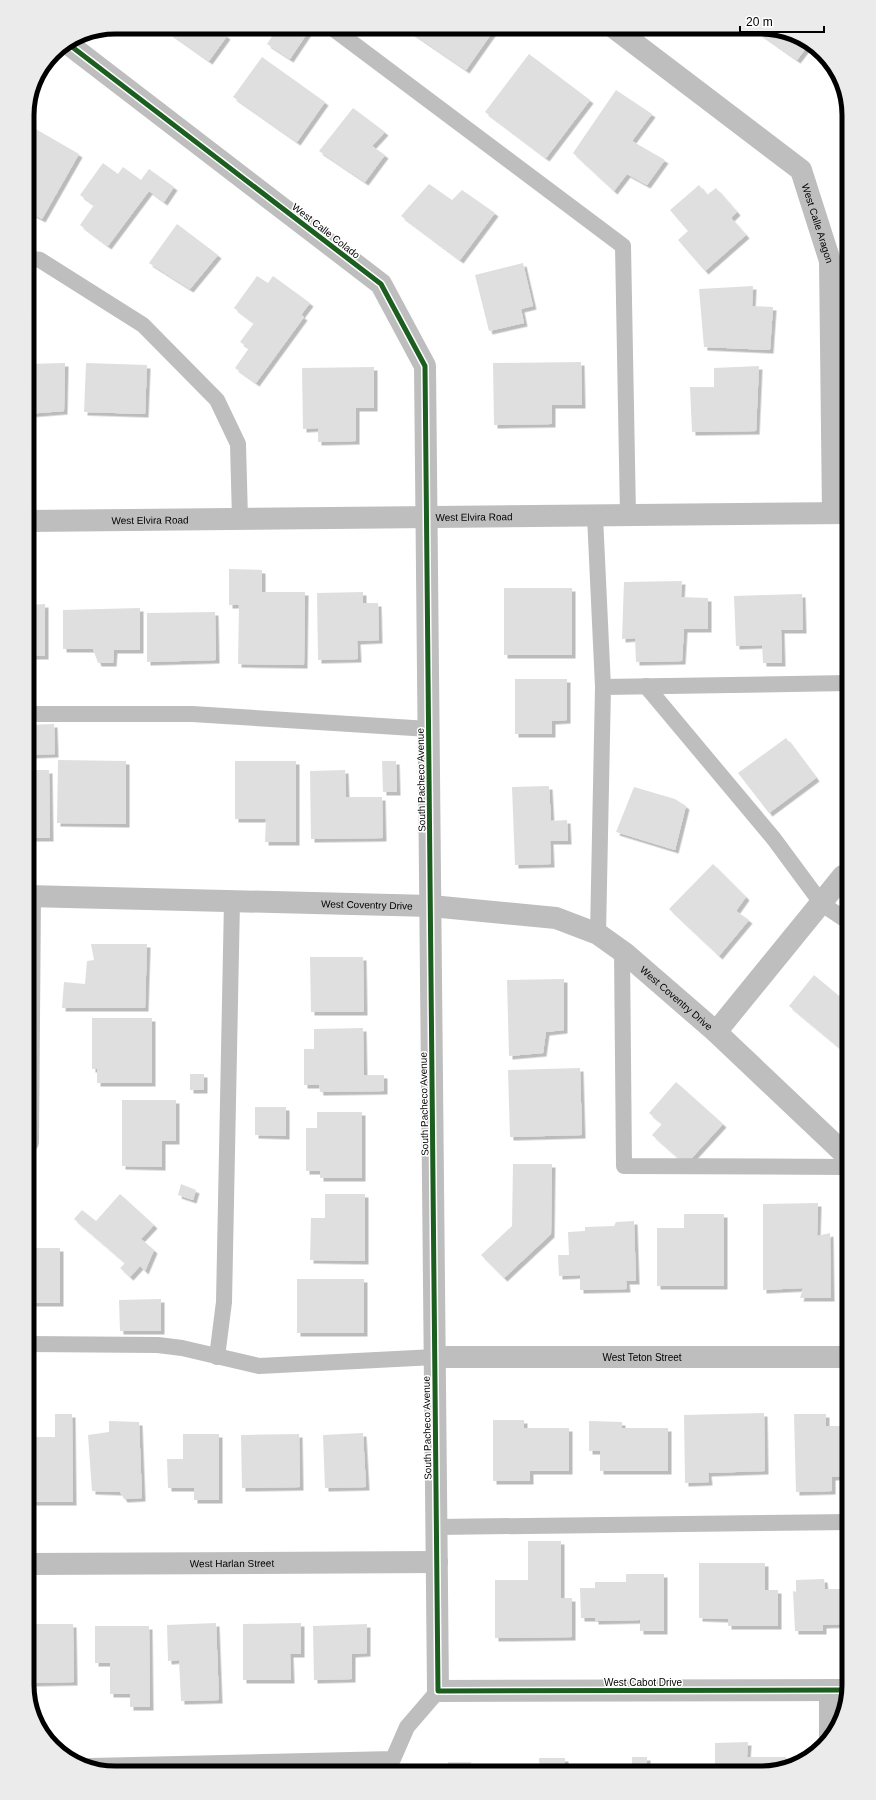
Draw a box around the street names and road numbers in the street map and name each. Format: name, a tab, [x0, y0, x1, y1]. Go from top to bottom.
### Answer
street label: West Calle Aragon	[800, 182, 836, 264]
street label: West Calle Colado	[290, 201, 362, 261]
street label: West Elvira Road	[435, 511, 513, 523]
street label: West Elvira Road	[111, 514, 189, 526]
street label: South Pacheco Avenue	[415, 728, 427, 832]
street label: West Coventry Drive	[321, 898, 413, 911]
street label: West Coventry Drive	[638, 964, 715, 1032]
street label: South Pacheco Avenue	[418, 1052, 430, 1156]
street label: West Teton Street	[602, 1352, 682, 1363]
street label: South Pacheco Avenue	[421, 1376, 433, 1480]
street label: West Harlan Street	[190, 1557, 274, 1569]
street label: West Cabot Drive	[604, 1677, 683, 1688]

